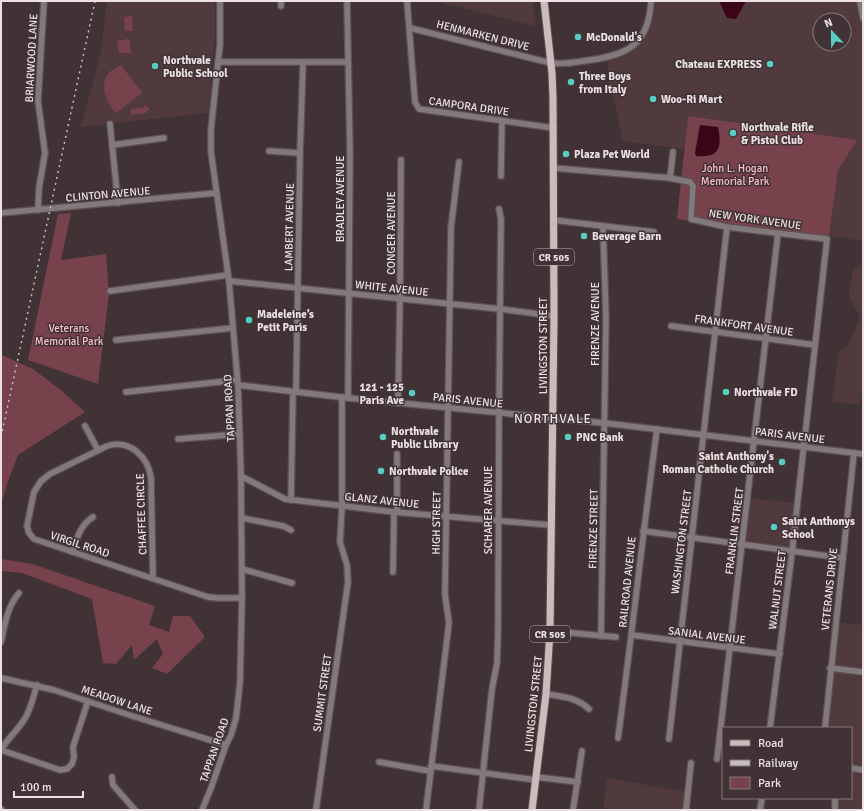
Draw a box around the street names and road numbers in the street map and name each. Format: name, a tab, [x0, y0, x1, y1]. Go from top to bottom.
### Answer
street label: BRIARWOOD LANE	[23, 13, 40, 103]
street label: HENMARKEN DRIVE	[435, 18, 531, 53]
street label: CAMPORA DRIVE	[428, 94, 510, 119]
street label: BRADLEY AVENUE	[334, 156, 347, 242]
street label: LAMBERT AVENUE	[282, 183, 297, 271]
street label: CLINTON AVENUE	[65, 184, 151, 205]
street label: CONGER AVENUE	[385, 191, 398, 275]
street label: NEW YORK AVENUE	[708, 207, 802, 232]
road number: CR 505	[534, 249, 574, 265]
street label: WHITE AVENUE	[355, 278, 429, 299]
street label: FIRENZE AVENUE	[589, 282, 602, 366]
street label: LIVINGSTON STREET	[537, 297, 550, 394]
street label: FRANKFORT AVENUE	[693, 312, 794, 339]
street label: TAPPAN ROAD	[221, 374, 238, 442]
street label: PARIS AVENUE	[432, 390, 504, 411]
street label: PARIS AVENUE	[754, 425, 826, 446]
street label: SCHARER AVENUE	[482, 466, 495, 554]
street label: CHAFFEE CIRCLE	[134, 473, 149, 555]
street label: FRANKLIN STREET	[723, 486, 746, 575]
street label: FIRENZE STREET	[586, 488, 601, 569]
street label: WASHINGTON STREET	[669, 489, 694, 595]
street label: GLANZ AVENUE	[344, 490, 420, 511]
street label: HIGH STREET	[429, 491, 444, 555]
street label: VIRGIL ROAD	[48, 529, 111, 560]
street label: RAILROAD AVENUE	[616, 536, 639, 628]
street label: VETERANS DRIVE	[819, 547, 840, 631]
street label: WALNUT STREET	[766, 549, 789, 630]
street label: SANIAL AVENUE	[667, 624, 746, 647]
road number: CR 505	[530, 626, 570, 642]
street label: SUMMIT STREET	[311, 653, 334, 733]
street label: LIVINGSTON STREET	[522, 655, 545, 753]
street label: MEADOW LANE	[80, 683, 154, 718]
street label: TAPPAN ROAD	[197, 716, 232, 784]

